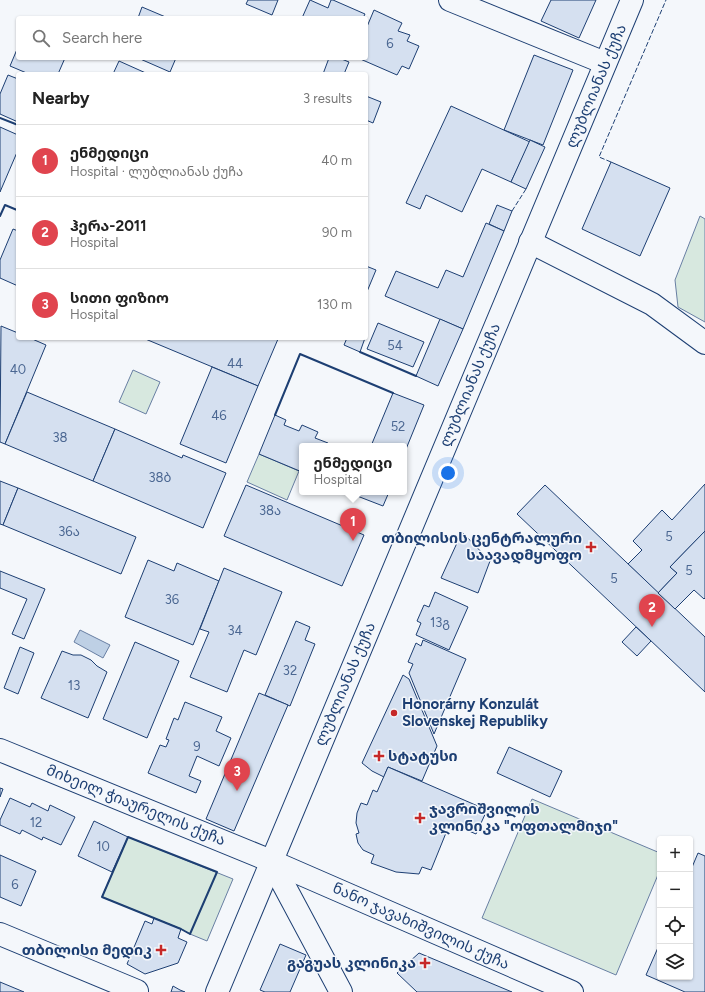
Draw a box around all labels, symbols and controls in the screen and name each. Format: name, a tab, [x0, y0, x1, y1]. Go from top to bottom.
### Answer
search box	[16, 16, 368, 60]
street label: ლუბლიანას ქუჩა	[562, 21, 630, 151]
icon: search	[30, 27, 52, 49]
text: Search here	[62, 29, 142, 47]
house number: 6	[386, 36, 394, 51]
text: Nearby	[32, 88, 90, 108]
text: 3 results	[303, 91, 352, 106]
text: ენმედიცი	[70, 144, 149, 162]
text: 1	[42, 153, 48, 168]
text: 40 m	[321, 153, 352, 168]
text: Hospital · ლუბლიანას ქუჩა	[70, 164, 243, 179]
text: ჰერა-2011	[70, 217, 147, 235]
text: 2	[41, 225, 49, 240]
text: 90 m	[322, 225, 352, 240]
text: Hospital	[70, 235, 118, 250]
text: სითი ფიზიო	[70, 289, 169, 307]
text: 3	[41, 297, 49, 312]
text: 130 m	[317, 297, 352, 312]
text: Hospital	[70, 307, 118, 322]
street label: ლუბლიანას ქუჩა	[436, 320, 504, 450]
house number: 54	[387, 338, 403, 353]
house number: 44	[227, 356, 243, 371]
house number: 40	[10, 362, 26, 377]
house number: 46	[211, 408, 227, 423]
house number: 52	[391, 419, 405, 434]
house number: 38	[52, 430, 68, 445]
popup	[299, 443, 407, 495]
text: ენმედიცი	[314, 454, 392, 472]
your location	[438, 463, 458, 483]
house number: 38ბ	[149, 470, 172, 485]
text: Hospital	[314, 472, 362, 487]
house number: 38ა	[259, 503, 281, 518]
pin: 1	[340, 508, 366, 541]
house number: 36ა	[58, 524, 80, 539]
place label: თბილისის ცენტრალური საავადმყოფო	[381, 529, 582, 564]
house number: 5	[665, 529, 673, 544]
marker: თბილისის ცენტრალური საავადმყოფო	[585, 541, 597, 553]
house number: 5	[685, 563, 693, 578]
house number: 5	[610, 571, 618, 586]
house number: 36	[165, 592, 179, 607]
pin: 2	[639, 594, 665, 627]
house number: 13გ	[430, 615, 450, 630]
street label: ლუბლიანას ქუჩა	[311, 619, 379, 749]
house number: 34	[227, 623, 243, 638]
house number: 32	[283, 663, 297, 678]
house number: 13	[68, 678, 80, 693]
place label: Honorárny Konzulát Slovenskej Republiky	[402, 695, 548, 730]
marker: Honorárny Konzulát Slovenskej Republiky	[389, 708, 399, 718]
house number: 9	[193, 739, 201, 754]
place label: სტატუსი	[388, 747, 458, 765]
marker: სტატუსი	[373, 750, 385, 762]
pin: 3	[224, 758, 250, 791]
street label: მიხეილ ჭიაურელის ქუჩა	[44, 761, 228, 849]
place label: ჯავრიშვილის კლინიკა "ოფთალმიჯი"	[429, 800, 618, 835]
marker: ჯავრიშვილის კლინიკა "ოფთალმიჯი"	[414, 812, 426, 824]
house number: 12	[30, 815, 42, 830]
map controls	[657, 836, 693, 980]
button: +	[657, 836, 693, 872]
house number: 10	[96, 839, 110, 854]
button: −	[657, 872, 693, 908]
house number: 6	[11, 877, 19, 892]
street label: ნანო ჯავახიშვილის ქუჩა	[330, 879, 512, 973]
button: locate	[657, 908, 693, 944]
place label: თბილისი მედიკ	[22, 941, 152, 959]
marker: თბილისი მედიკ	[155, 944, 167, 956]
button: layers	[657, 944, 693, 980]
place label: გაგუას კლინიკა	[287, 954, 416, 972]
marker: გაგუას კლინიკა	[419, 957, 431, 969]

